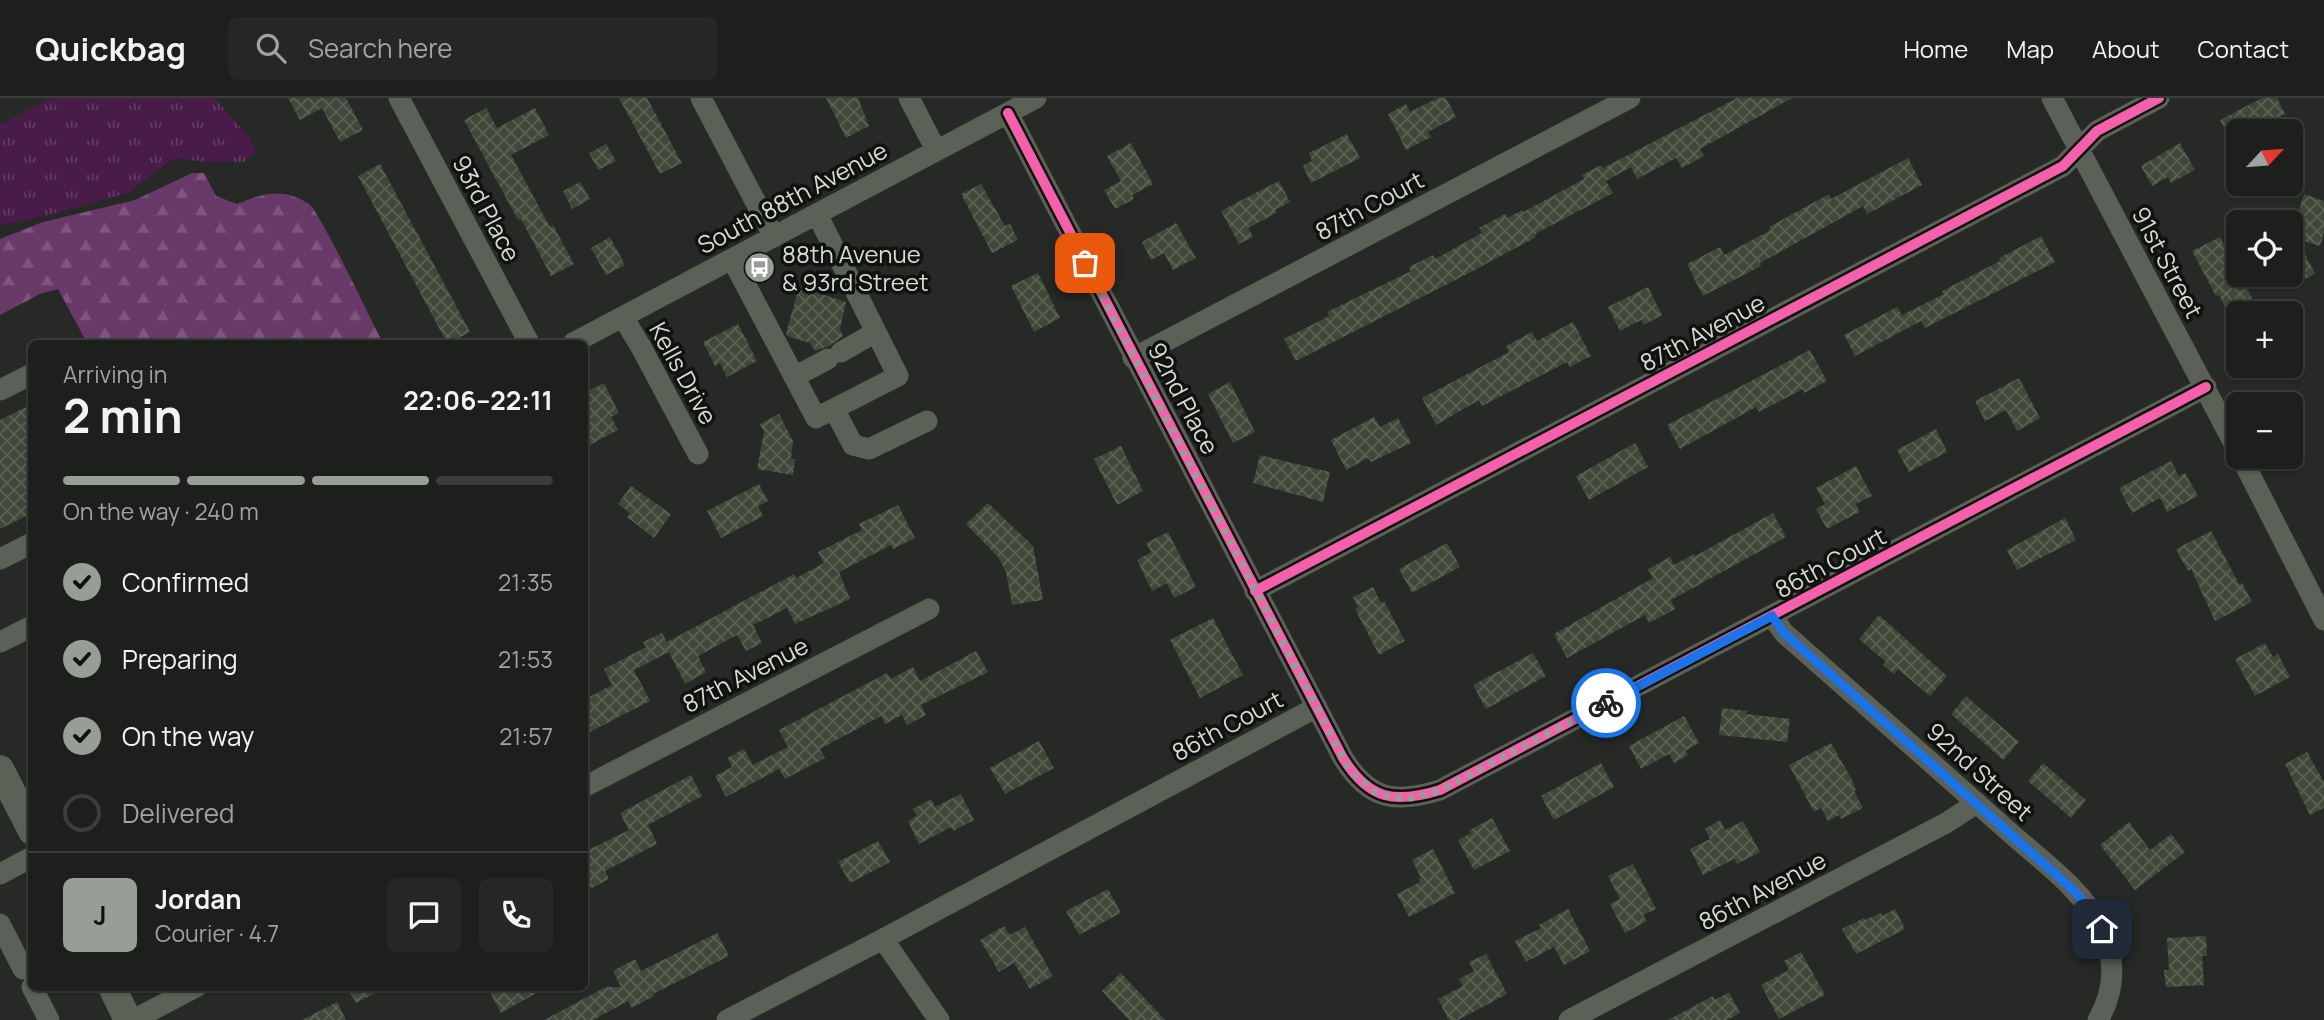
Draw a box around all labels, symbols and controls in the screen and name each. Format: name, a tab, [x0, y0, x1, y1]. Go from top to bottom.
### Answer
search box	[228, 17, 718, 80]
text: Quickbag	[35, 26, 186, 71]
icon: search	[252, 29, 290, 67]
text: Search here	[308, 30, 453, 66]
text: Home	[1903, 32, 1968, 65]
text: Map	[2006, 32, 2054, 65]
text: About	[2092, 32, 2160, 65]
text: Contact	[2198, 32, 2289, 65]
north arrow	[2226, 119, 2303, 196]
map controls	[2226, 119, 2303, 469]
street label: South 88th Avenue	[691, 133, 893, 261]
street label: 93rd Place	[445, 149, 529, 267]
street label: 87th Court	[1309, 163, 1429, 247]
street label: 91st Street	[2125, 200, 2211, 324]
button: locate	[2226, 210, 2303, 287]
pin	[1055, 233, 1115, 293]
place label: 88th Avenue & 93rd Street	[782, 237, 929, 298]
icon: bag	[1066, 244, 1104, 282]
bus stop icon: 88th Avenue & 93rd Street	[742, 250, 776, 284]
street label: 87th Avenue	[1634, 285, 1770, 379]
button: +	[2226, 301, 2303, 378]
street label: Kells Drive	[642, 316, 726, 430]
street label: 92nd Place	[1141, 336, 1227, 460]
text: Arriving in	[63, 358, 168, 390]
text: 22:06–22:11	[403, 382, 553, 418]
text: 2 min	[63, 384, 183, 447]
button: −	[2226, 392, 2303, 469]
text: On the way · 240 m	[63, 495, 259, 527]
street label: 86th Court	[1769, 519, 1891, 605]
icon: check	[63, 563, 101, 601]
text: Confirmed	[122, 564, 249, 600]
text: 21:35	[498, 566, 553, 598]
street label: 87th Avenue	[677, 628, 813, 720]
icon: check	[63, 640, 101, 678]
text: Preparing	[122, 641, 238, 677]
text: 21:53	[498, 643, 553, 675]
courier	[1571, 668, 1641, 738]
street label: 86th Court	[1166, 682, 1288, 768]
icon: bike	[1587, 684, 1625, 722]
street label: 92nd Street	[1920, 714, 2040, 828]
icon: check	[63, 717, 101, 755]
text: On the way	[122, 718, 254, 754]
text: 21:57	[499, 720, 553, 752]
text: Delivered	[122, 795, 234, 831]
street label: 86th Avenue	[1693, 843, 1831, 937]
button: chat	[387, 878, 461, 952]
button: phone	[479, 878, 553, 952]
text: Jordan	[155, 881, 241, 917]
text: J	[93, 897, 107, 933]
pin	[2072, 899, 2132, 959]
icon: home	[2083, 910, 2121, 948]
text: Courier · 4.7	[155, 917, 279, 949]

